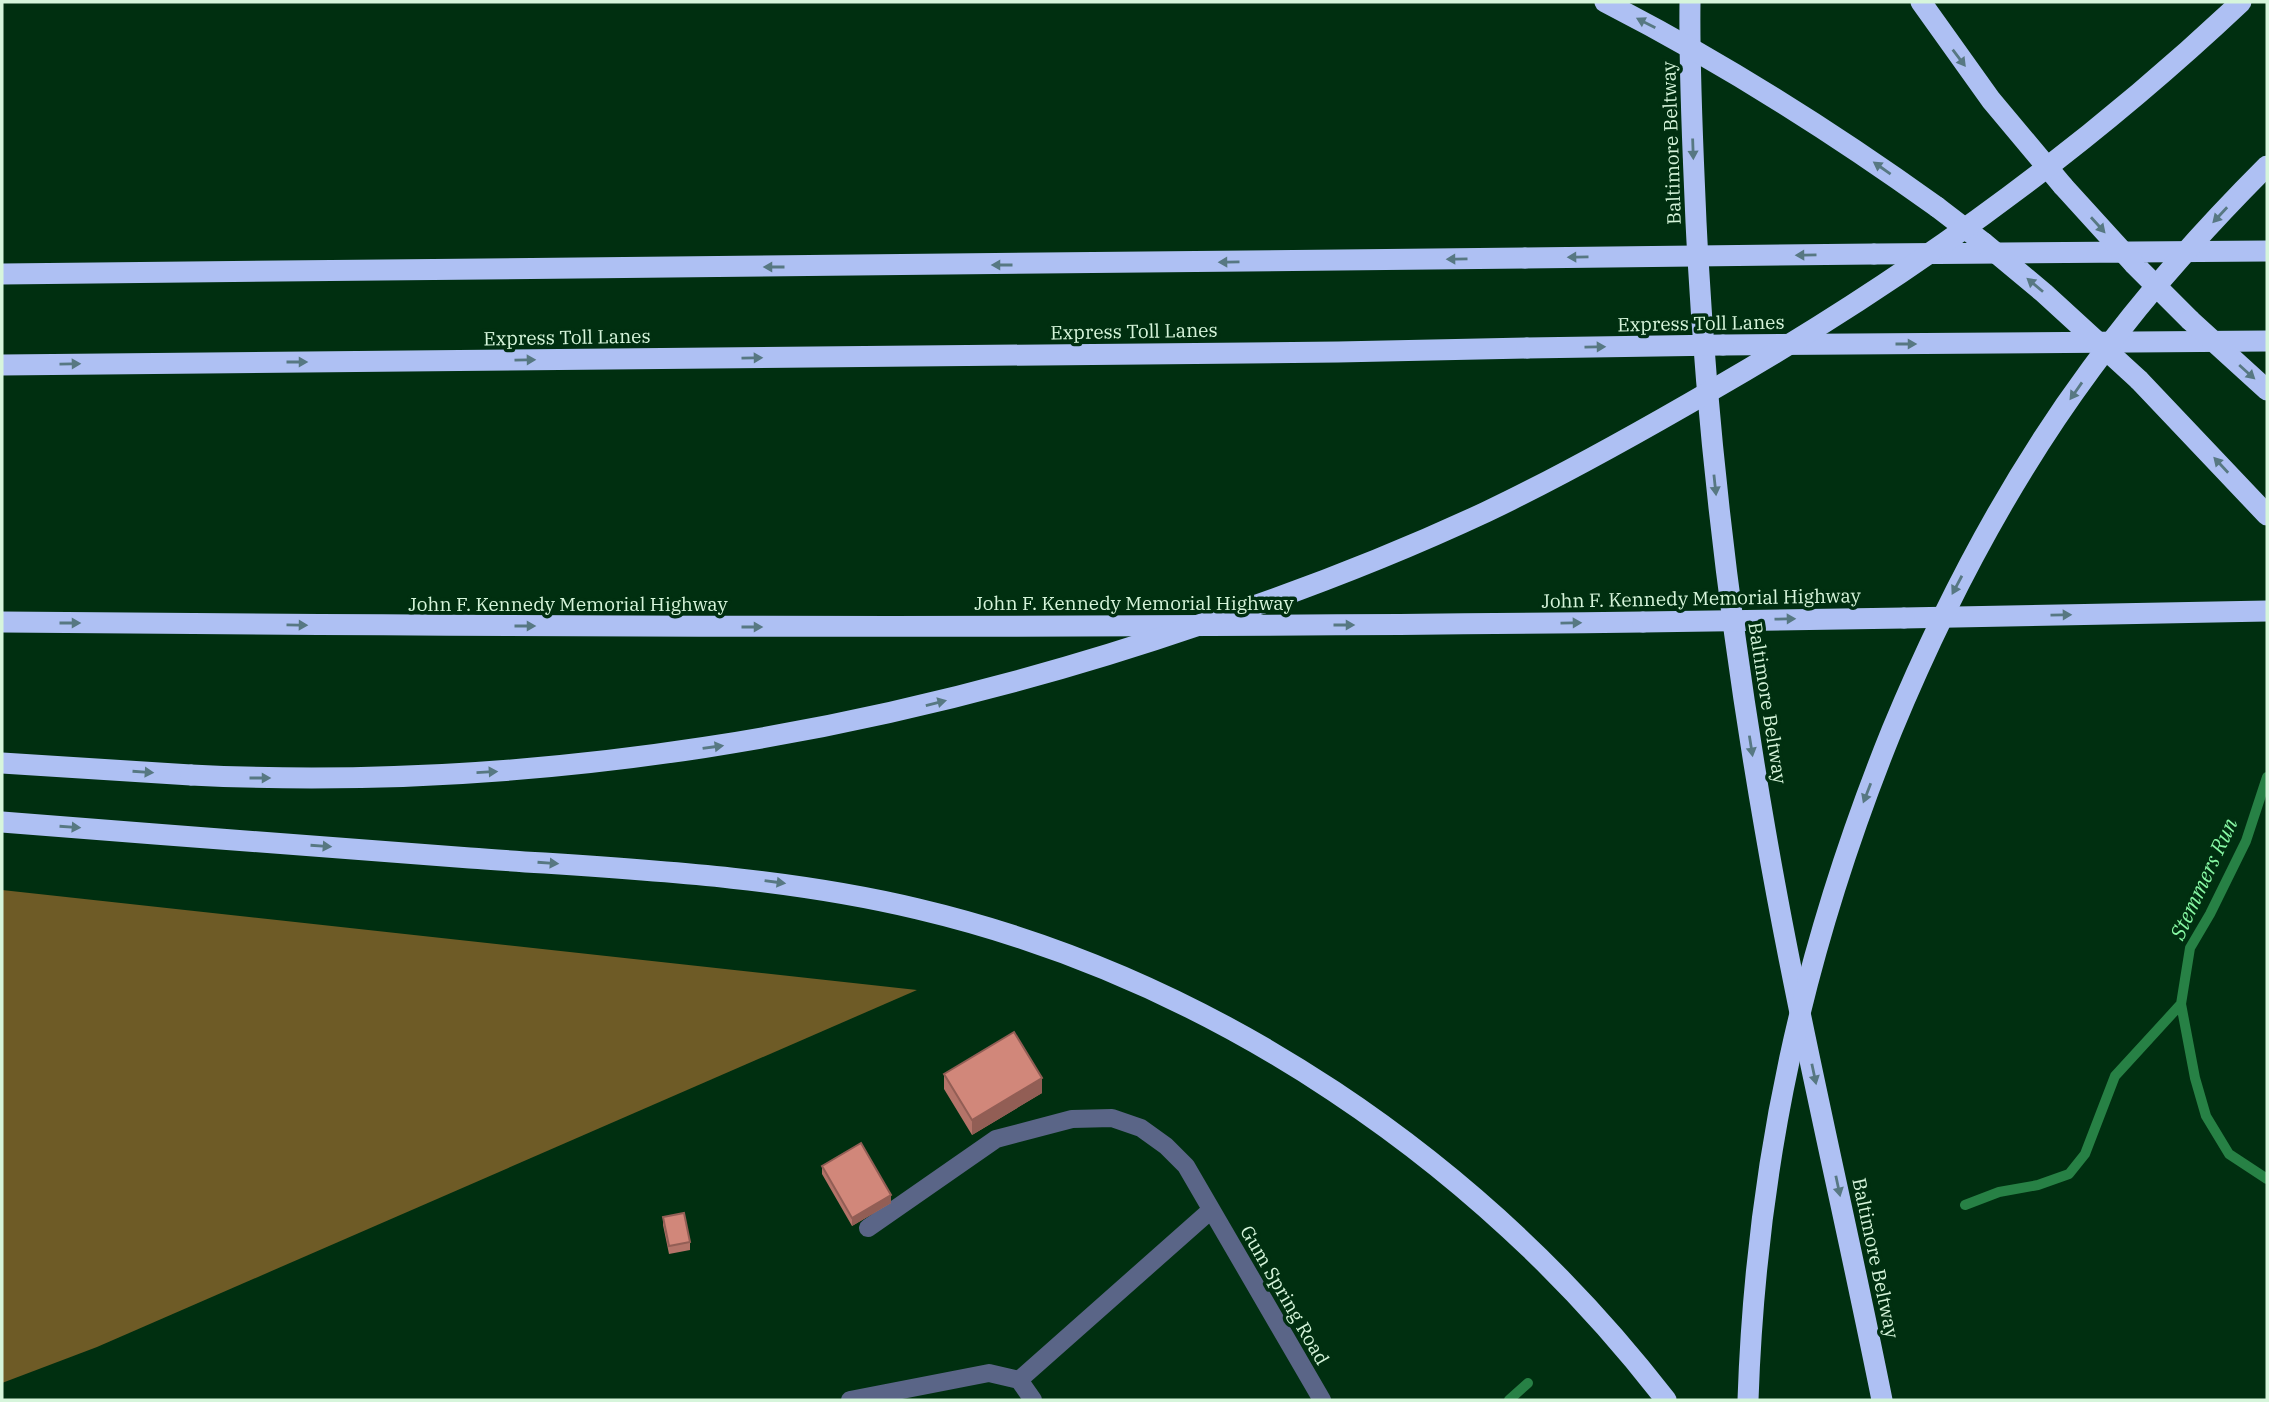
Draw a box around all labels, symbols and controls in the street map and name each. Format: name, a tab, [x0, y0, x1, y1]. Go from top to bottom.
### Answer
one-way arrow	[1636, 17, 1656, 29]
one-way arrow	[1952, 49, 1966, 67]
street label: Baltimore Beltway	[1656, 60, 1686, 225]
one-way arrow	[1687, 138, 1698, 160]
one-way arrow	[1872, 162, 1891, 175]
one-way arrow	[2212, 206, 2228, 223]
one-way arrow	[2089, 217, 2105, 234]
one-way arrow	[1794, 249, 1816, 261]
one-way arrow	[1567, 251, 1589, 263]
one-way arrow	[1445, 253, 1467, 265]
one-way arrow	[1218, 256, 1240, 268]
one-way arrow	[991, 259, 1013, 271]
one-way arrow	[763, 261, 785, 273]
one-way arrow	[2026, 278, 2044, 293]
street label: Express Toll Lanes	[1617, 310, 1785, 336]
street label: Express Toll Lanes	[1050, 318, 1218, 344]
street label: Express Toll Lanes	[483, 324, 651, 350]
one-way arrow	[1895, 338, 1917, 350]
one-way arrow	[1584, 341, 1606, 353]
one-way arrow	[742, 352, 764, 364]
one-way arrow	[514, 354, 536, 366]
one-way arrow	[287, 356, 309, 368]
one-way arrow	[59, 359, 81, 370]
one-way arrow	[2238, 363, 2255, 379]
one-way arrow	[2069, 382, 2083, 400]
one-way arrow	[2214, 457, 2230, 474]
one-way arrow	[1710, 475, 1721, 497]
one-way arrow	[1952, 575, 1964, 595]
street label: John F. Kennedy Memorial Highway	[1541, 583, 1862, 613]
street label: John F. Kennedy Memorial Highway	[974, 591, 1295, 615]
street label: John F. Kennedy Memorial Highway	[408, 592, 729, 616]
one-way arrow	[2050, 609, 2072, 621]
one-way arrow	[1774, 614, 1796, 625]
one-way arrow	[59, 617, 81, 629]
one-way arrow	[1560, 617, 1582, 628]
one-way arrow	[287, 619, 309, 631]
one-way arrow	[1333, 619, 1355, 631]
one-way arrow	[514, 620, 536, 632]
street label: Baltimore Beltway	[1743, 620, 1793, 787]
one-way arrow	[742, 621, 764, 633]
one-way arrow	[925, 697, 947, 708]
one-way arrow	[1746, 735, 1757, 757]
one-way arrow	[702, 741, 724, 752]
one-way arrow	[476, 766, 498, 777]
one-way arrow	[132, 767, 154, 778]
one-way arrow	[249, 772, 271, 784]
one-way arrow	[1861, 783, 1872, 804]
water label: Stemmers Run	[2162, 813, 2244, 945]
one-way arrow	[59, 822, 81, 833]
one-way arrow	[310, 841, 332, 852]
one-way arrow	[537, 858, 559, 869]
one-way arrow	[764, 877, 786, 888]
one-way arrow	[1809, 1063, 1820, 1085]
one-way arrow	[1832, 1175, 1843, 1197]
street label: Baltimore Beltway	[1847, 1175, 1905, 1341]
street label: Gum Spring Road	[1235, 1221, 1335, 1369]

